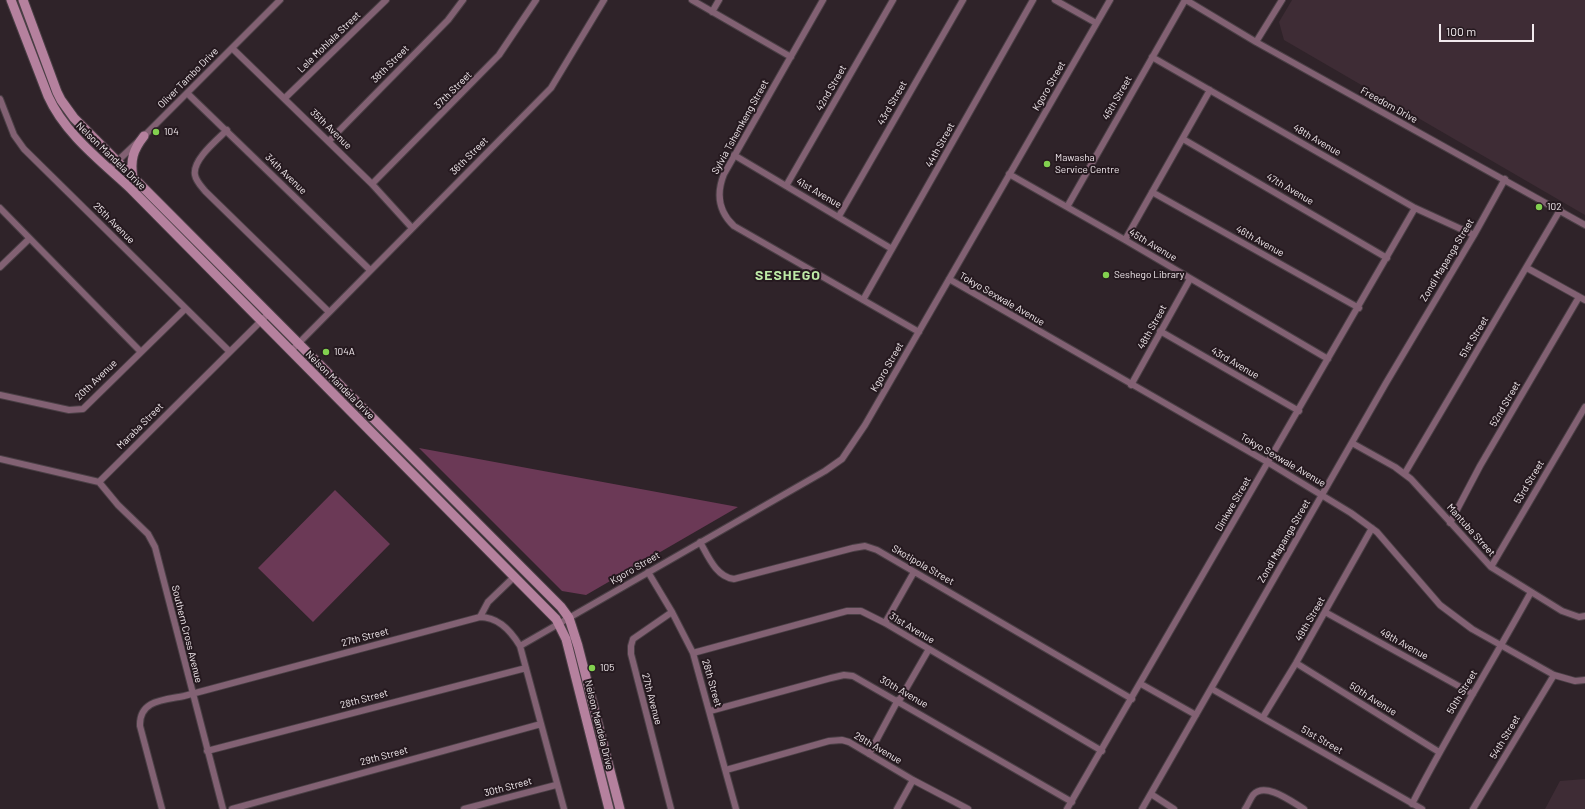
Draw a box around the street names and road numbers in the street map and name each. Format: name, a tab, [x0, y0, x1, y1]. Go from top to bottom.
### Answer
street label: Lele Mohlala Street	[295, 9, 363, 75]
street label: 38th Street	[369, 43, 411, 85]
street label: Oliver Tambo Drive	[155, 45, 221, 111]
street label: Kgoro Street	[1030, 59, 1068, 113]
street label: 42nd Street	[813, 63, 849, 113]
street label: 37th Street	[432, 69, 474, 111]
street label: 45th Street	[1100, 74, 1134, 122]
street label: Sylvia Tshemkeng Street	[709, 78, 771, 176]
street label: 43rd Street	[875, 79, 909, 127]
street label: Freedom Drive	[1358, 84, 1420, 126]
street label: 35th Avenue	[308, 106, 354, 152]
street label: Nelson Mandela Drive	[74, 120, 148, 192]
street label: 44th Street	[923, 121, 957, 169]
street label: 48th Avenue	[1291, 121, 1343, 159]
street label: 36th Street	[448, 135, 490, 177]
street label: 34th Avenue	[263, 151, 309, 197]
street label: 47th Avenue	[1264, 171, 1316, 207]
street label: 41st Avenue	[794, 175, 844, 211]
street label: 25th Avenue	[91, 200, 137, 246]
street label: Zondi Mapanga Street	[1418, 216, 1476, 304]
street label: 46th Avenue	[1234, 223, 1286, 259]
street label: 45th Avenue	[1127, 226, 1179, 264]
street label: Tokyo Sexwale Avenue	[957, 270, 1047, 328]
street label: 48th Street	[1135, 303, 1169, 351]
street label: 51st Street	[1457, 314, 1491, 360]
street label: Kgoro Street	[868, 340, 906, 394]
street label: 43rd Avenue	[1209, 344, 1261, 382]
street label: Nelson Mandela Drive	[303, 348, 377, 422]
street label: 20th Avenue	[72, 357, 120, 403]
street label: 52nd Street	[1487, 379, 1523, 429]
street label: Maraba Street	[114, 400, 166, 452]
street label: Tokyo Sexwale Avenue	[1238, 431, 1328, 489]
street label: 53rd Street	[1511, 458, 1547, 506]
street label: Dinkwe Street	[1213, 475, 1253, 533]
street label: Zondi Mapanga Street	[1255, 497, 1313, 585]
street label: Mantuba Street	[1444, 501, 1498, 559]
street label: Skotipola Street	[890, 542, 956, 588]
street label: Kgoro Street	[608, 549, 662, 587]
street label: Southern Cross Avenue	[169, 584, 205, 684]
street label: 49th Street	[1293, 595, 1327, 643]
street label: 31st Avenue	[887, 610, 937, 646]
street label: 27th Street	[340, 625, 390, 649]
street label: 49th Avenue	[1378, 626, 1430, 662]
street label: 28th Street	[699, 658, 725, 708]
street label: 50th Street	[1444, 668, 1480, 716]
street label: 27th Avenue	[639, 672, 665, 726]
street label: 30th Avenue	[878, 673, 930, 711]
street label: Nelson Mandela Drive	[582, 679, 616, 771]
street label: 50th Avenue	[1347, 680, 1399, 718]
street label: 28th Street	[339, 687, 389, 711]
street label: 54th Street	[1487, 713, 1523, 761]
street label: 51st Street	[1299, 723, 1345, 757]
street label: 29th Avenue	[852, 729, 904, 767]
street label: 29th Street	[359, 744, 409, 768]
street label: 30th Street	[483, 775, 533, 799]

